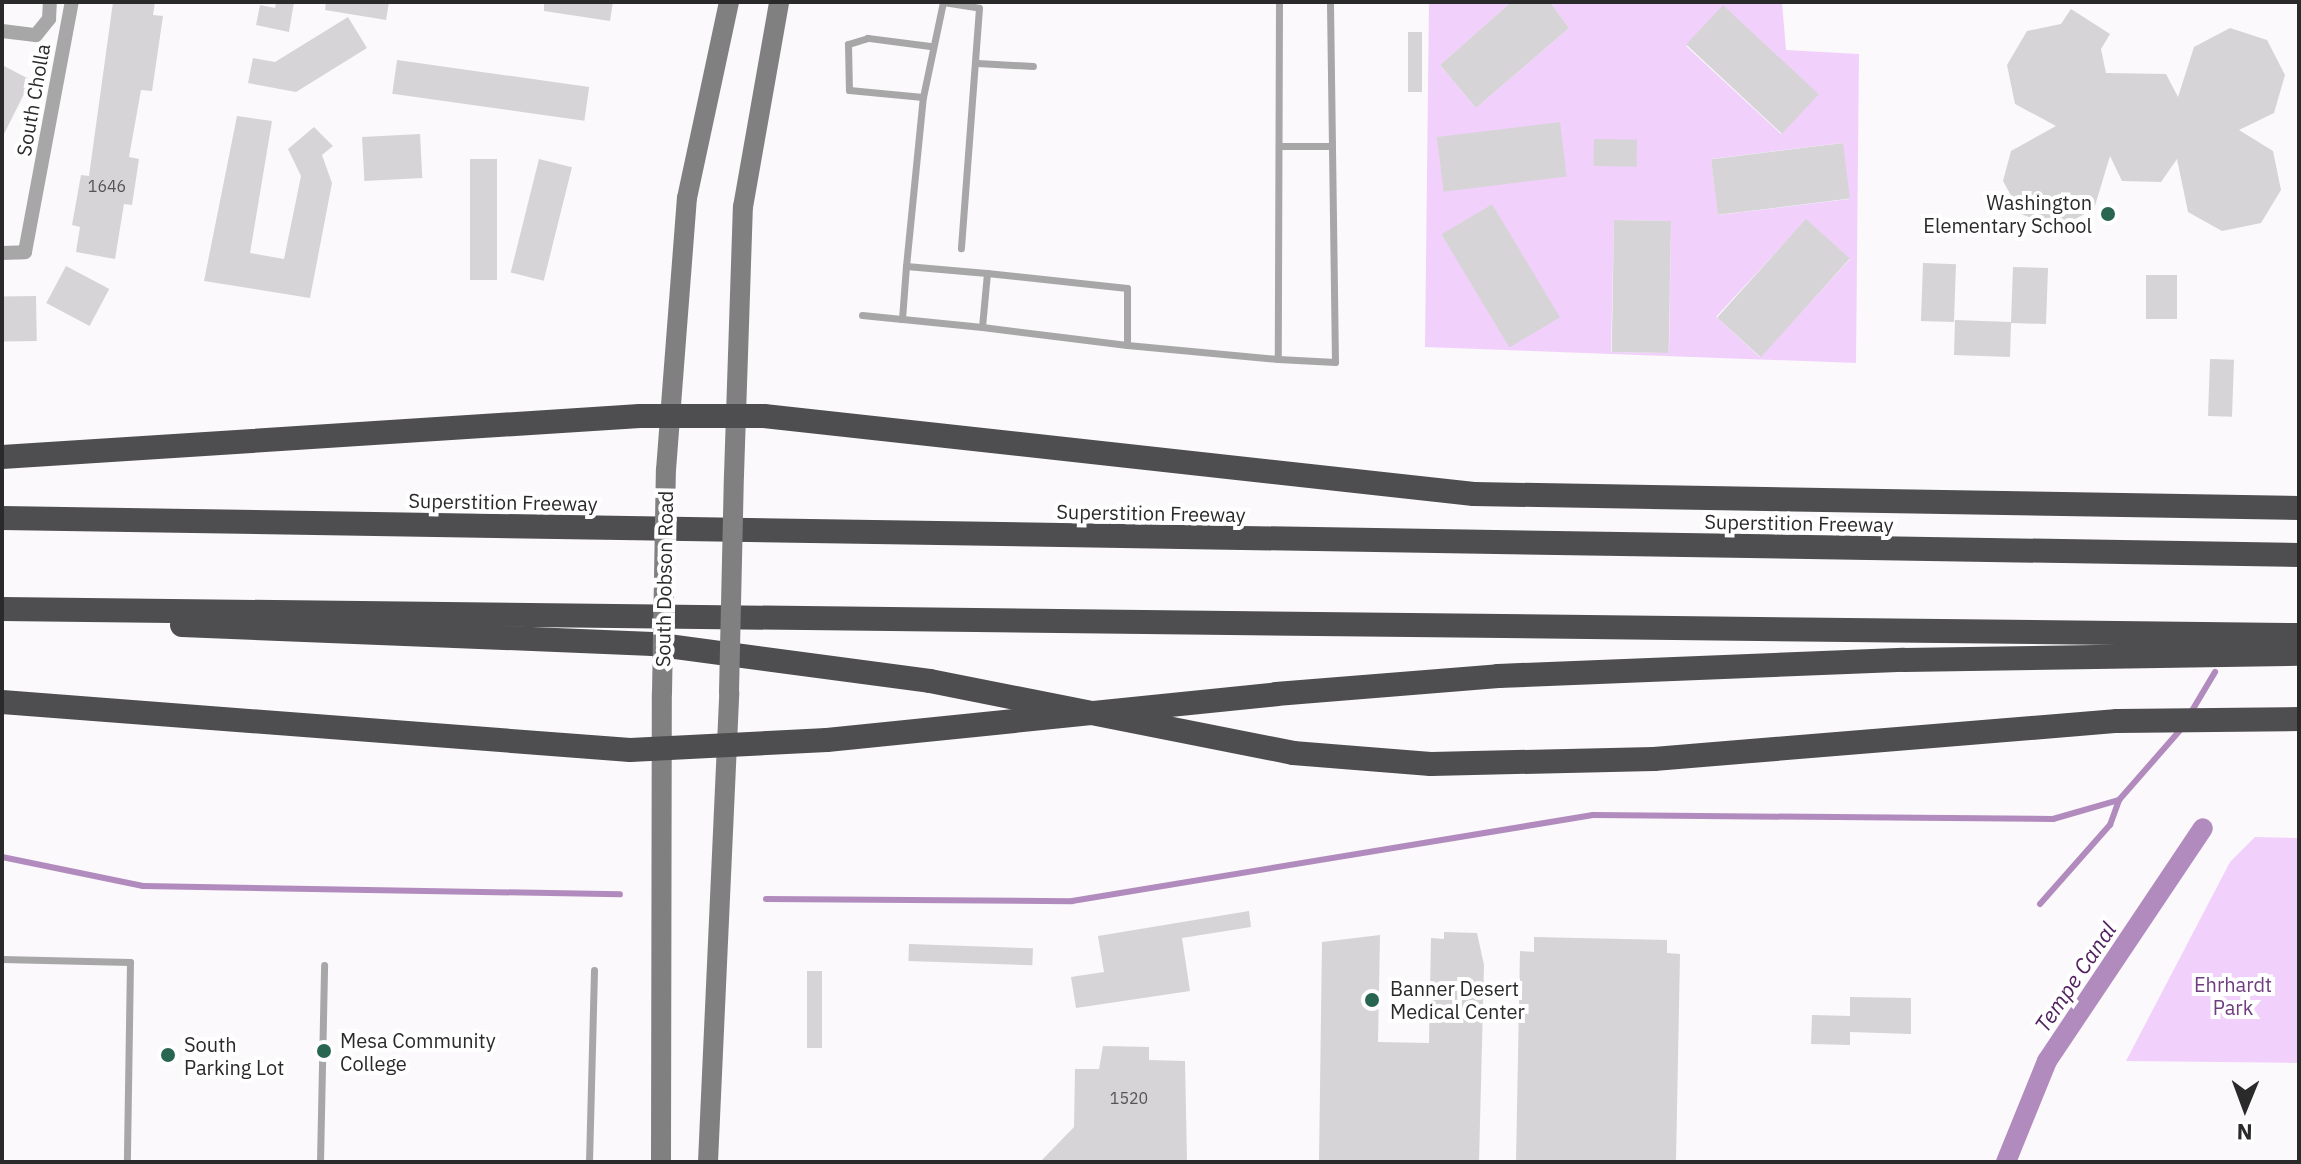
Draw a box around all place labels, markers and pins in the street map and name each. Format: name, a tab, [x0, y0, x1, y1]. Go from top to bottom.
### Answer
place label: Washington Elementary School	[1923, 190, 2092, 237]
marker: Washington Elementary School	[2099, 205, 2117, 223]
place label: Banner Desert Medical Center	[1390, 976, 1525, 1023]
marker: Banner Desert Medical Center	[1361, 989, 1383, 1011]
place label: Mesa Community College	[340, 1028, 496, 1075]
place label: South Parking Lot	[184, 1032, 284, 1079]
marker: Mesa Community College	[315, 1042, 333, 1060]
marker: South Parking Lot	[159, 1046, 177, 1064]

